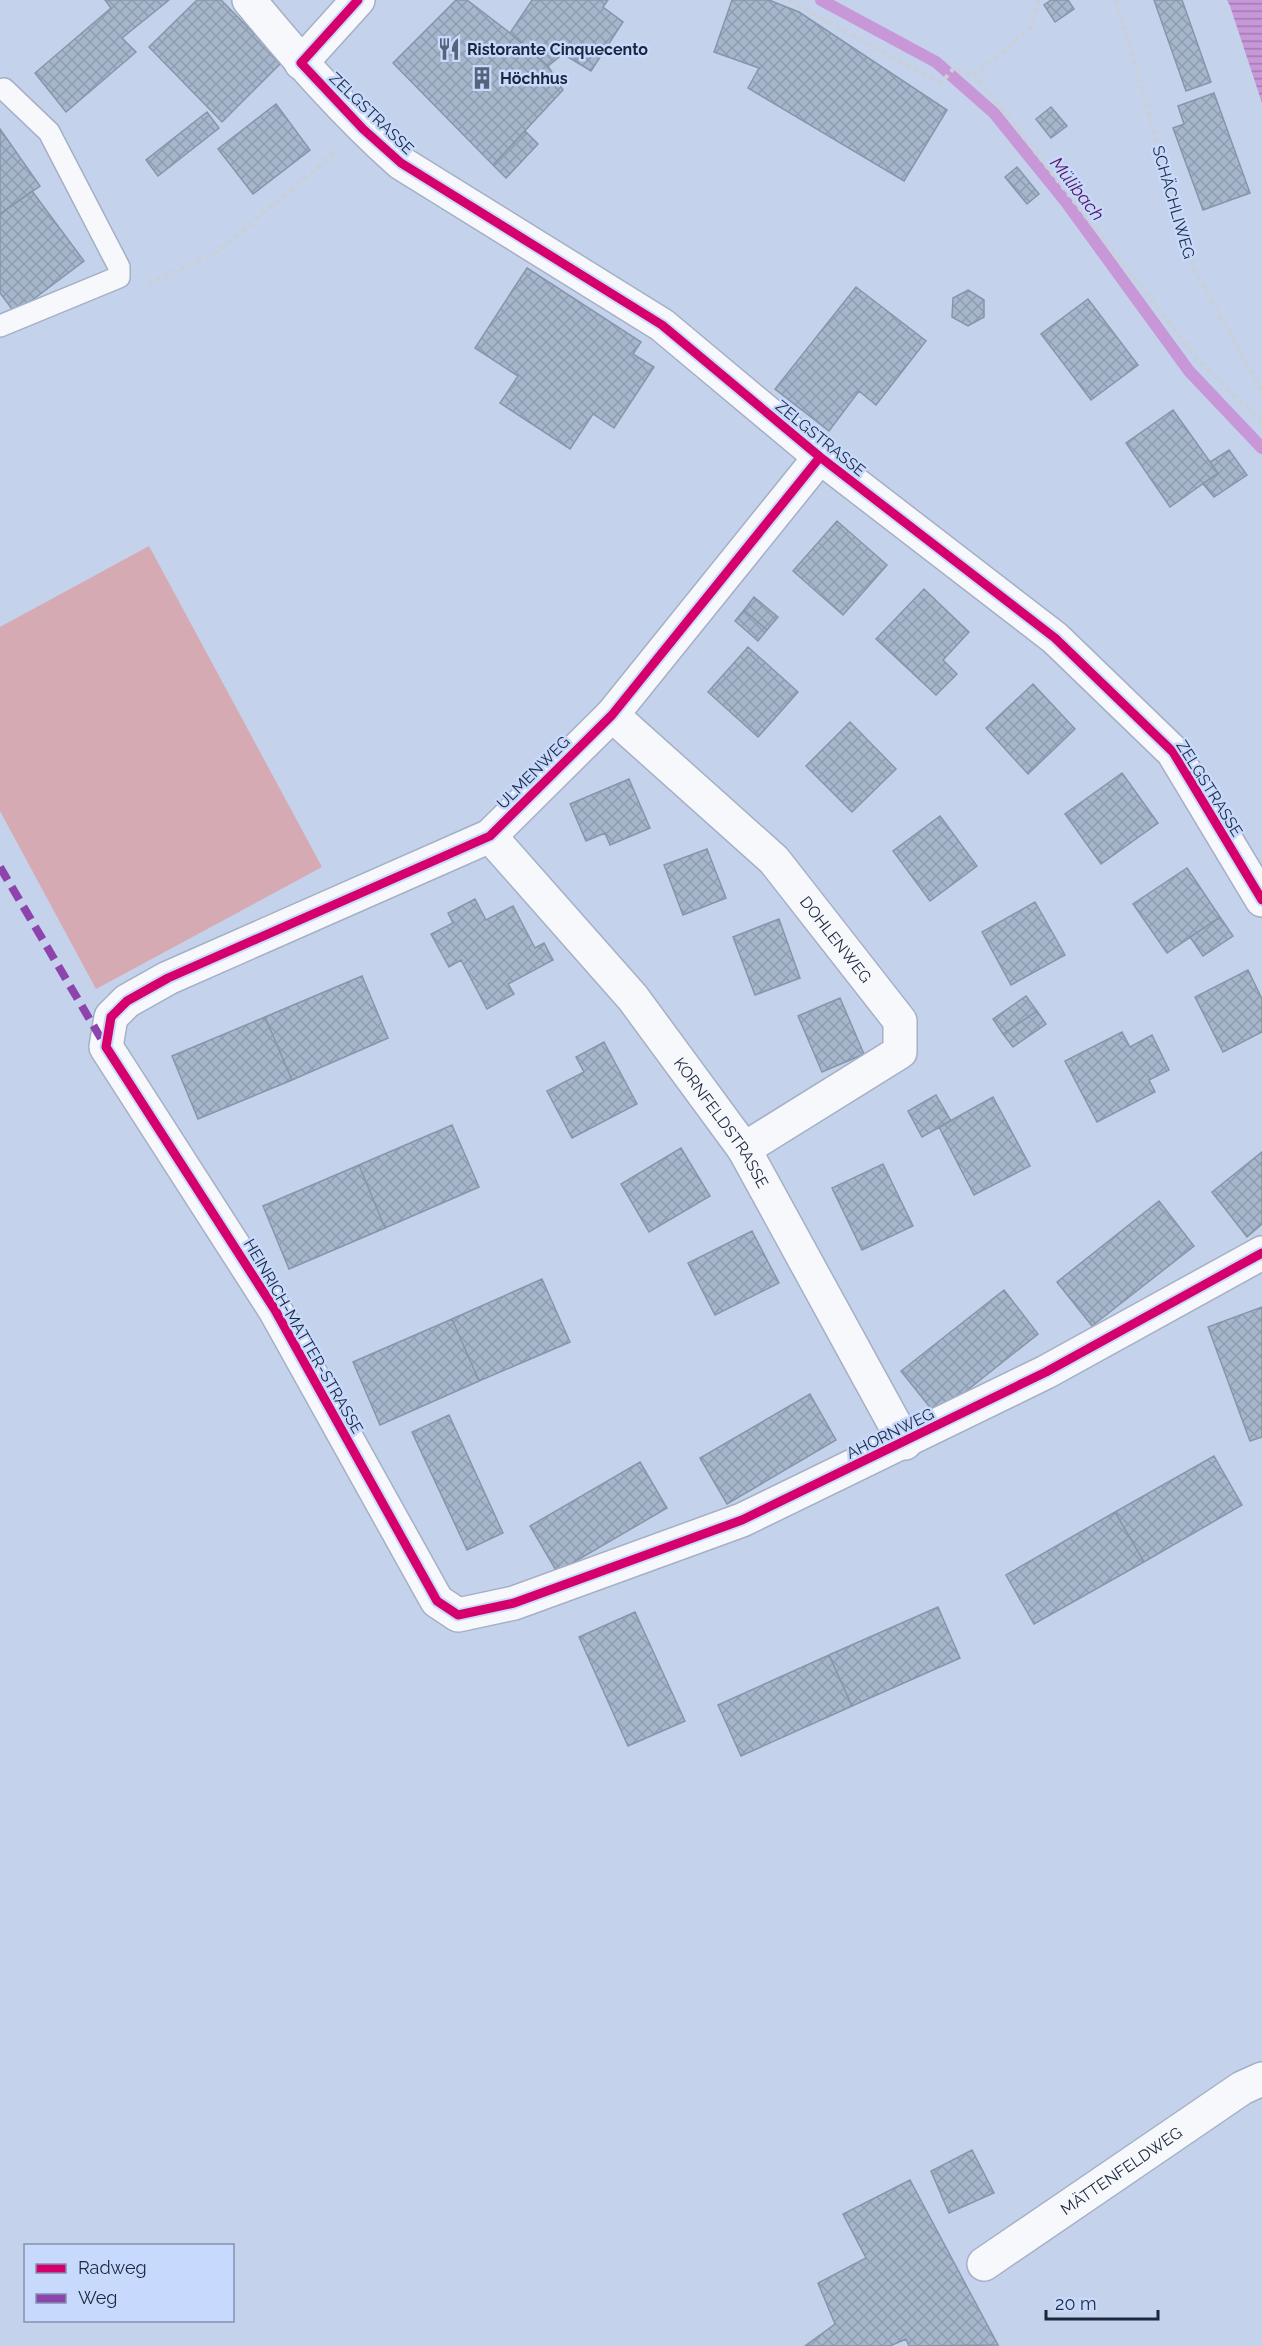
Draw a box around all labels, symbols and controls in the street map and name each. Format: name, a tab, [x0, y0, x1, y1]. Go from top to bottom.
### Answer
restaurant icon: Ristorante Cinquecento	[436, 36, 462, 62]
place label: Ristorante Cinquecento	[467, 40, 648, 59]
building icon: Höchhus	[469, 65, 495, 91]
street label: ZELGSTRASSE	[326, 68, 418, 159]
place label: Höchhus	[500, 69, 568, 88]
street label: SCHÄCHLIWEG	[1148, 143, 1200, 261]
water label: Mülibach	[1046, 153, 1109, 225]
street label: ZELGSTRASSE	[772, 396, 870, 480]
street label: ULMENWEG	[493, 732, 574, 813]
street label: ZELGSTRASSE	[1172, 737, 1247, 840]
street label: DOHLENWEG	[796, 893, 875, 987]
street label: KORNFELDSTRASSE	[670, 1054, 772, 1191]
street label: HEINRICH-MATTER-STRASSE	[240, 1235, 367, 1437]
street label: AHORNWEG	[843, 1404, 937, 1463]
street label: MÄTTENFELDWEG	[1057, 2123, 1186, 2219]
legend	[24, 2244, 234, 2322]
text: Radweg	[78, 2257, 147, 2278]
scale bar	[1046, 2283, 1158, 2321]
text: Weg	[78, 2287, 117, 2308]
text: 20 m	[1055, 2293, 1097, 2314]

